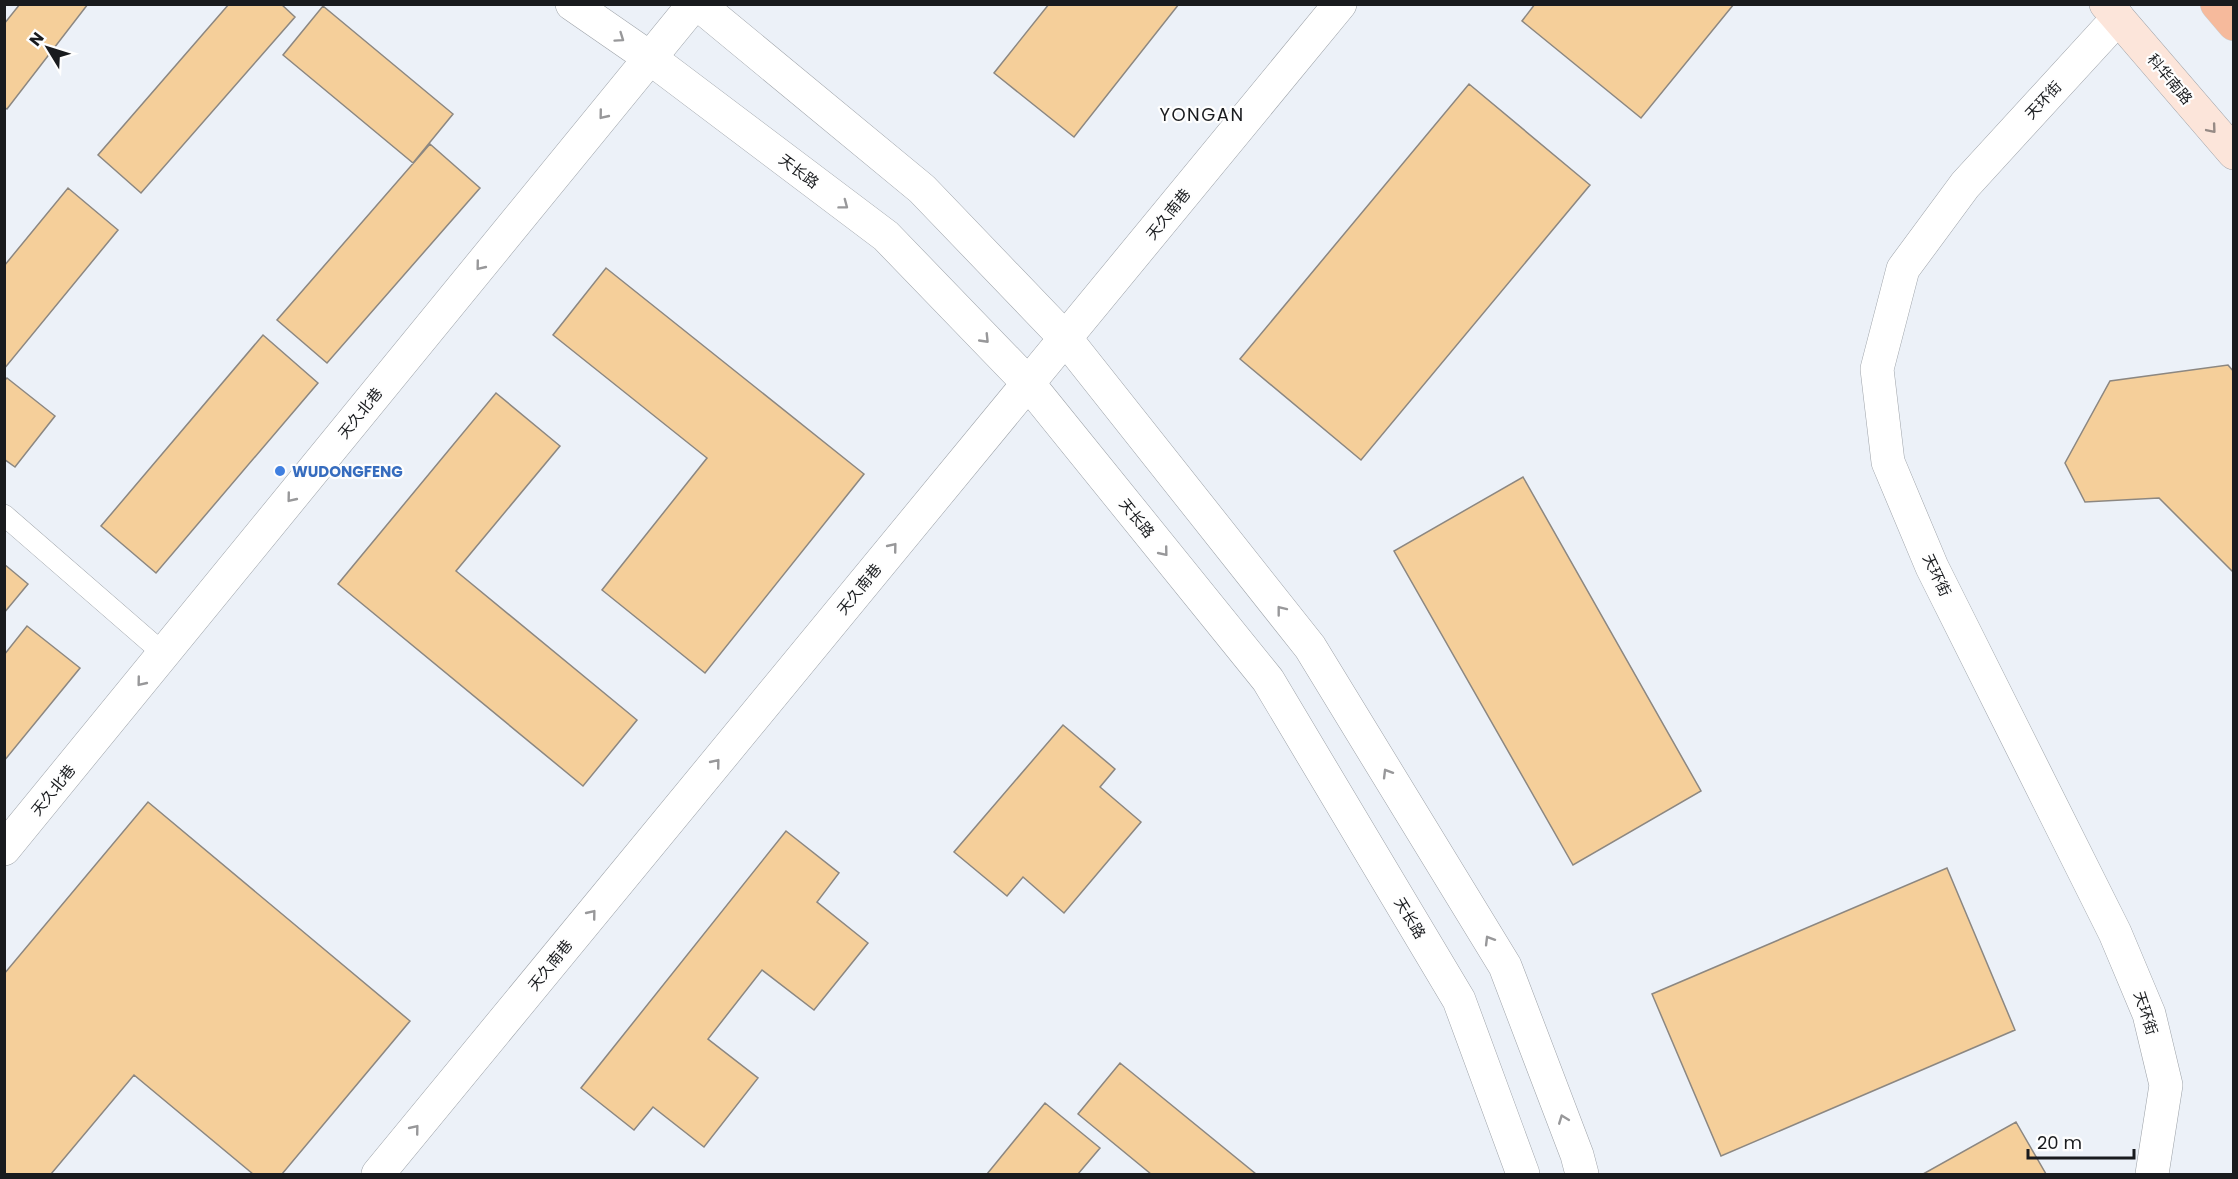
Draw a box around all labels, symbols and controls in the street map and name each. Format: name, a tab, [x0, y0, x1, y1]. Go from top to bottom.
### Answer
north arrow	[18, 18, 78, 78]
text: N	[24, 27, 49, 51]
one-way arrow	[614, 31, 625, 42]
street label: 科华南路	[2143, 49, 2197, 109]
street label: 天环街	[2020, 76, 2066, 124]
district label: YONGAN	[1159, 102, 1245, 127]
one-way arrow	[600, 108, 611, 119]
one-way arrow	[2205, 122, 2216, 133]
street label: 天长路	[775, 149, 823, 193]
street label: 天久南巷	[1141, 184, 1195, 244]
one-way arrow	[837, 197, 848, 208]
one-way arrow	[477, 259, 488, 270]
one-way arrow	[978, 332, 989, 342]
street label: 天久北巷	[333, 383, 387, 443]
place label: WUDONGFENG	[292, 461, 403, 482]
marker: WUDONGFENG	[273, 464, 287, 478]
one-way arrow	[287, 492, 298, 503]
street label: 天长路	[1115, 494, 1159, 542]
one-way arrow	[886, 543, 897, 554]
one-way arrow	[1157, 545, 1168, 556]
street label: 天环街	[1918, 550, 1956, 600]
street label: 天久南巷	[832, 559, 886, 619]
one-way arrow	[1277, 606, 1288, 617]
one-way arrow	[137, 675, 148, 686]
one-way arrow	[709, 759, 720, 770]
street label: 天久北巷	[26, 760, 80, 820]
one-way arrow	[1383, 769, 1395, 779]
street label: 天长路	[1389, 893, 1431, 943]
one-way arrow	[585, 910, 596, 921]
street label: 天久南巷	[523, 935, 577, 995]
one-way arrow	[1485, 935, 1496, 946]
street label: 天环街	[2129, 988, 2163, 1038]
one-way arrow	[1558, 1114, 1571, 1125]
scale bar	[2028, 1122, 2134, 1160]
one-way arrow	[408, 1125, 419, 1136]
text: 20 m	[2037, 1130, 2082, 1155]

